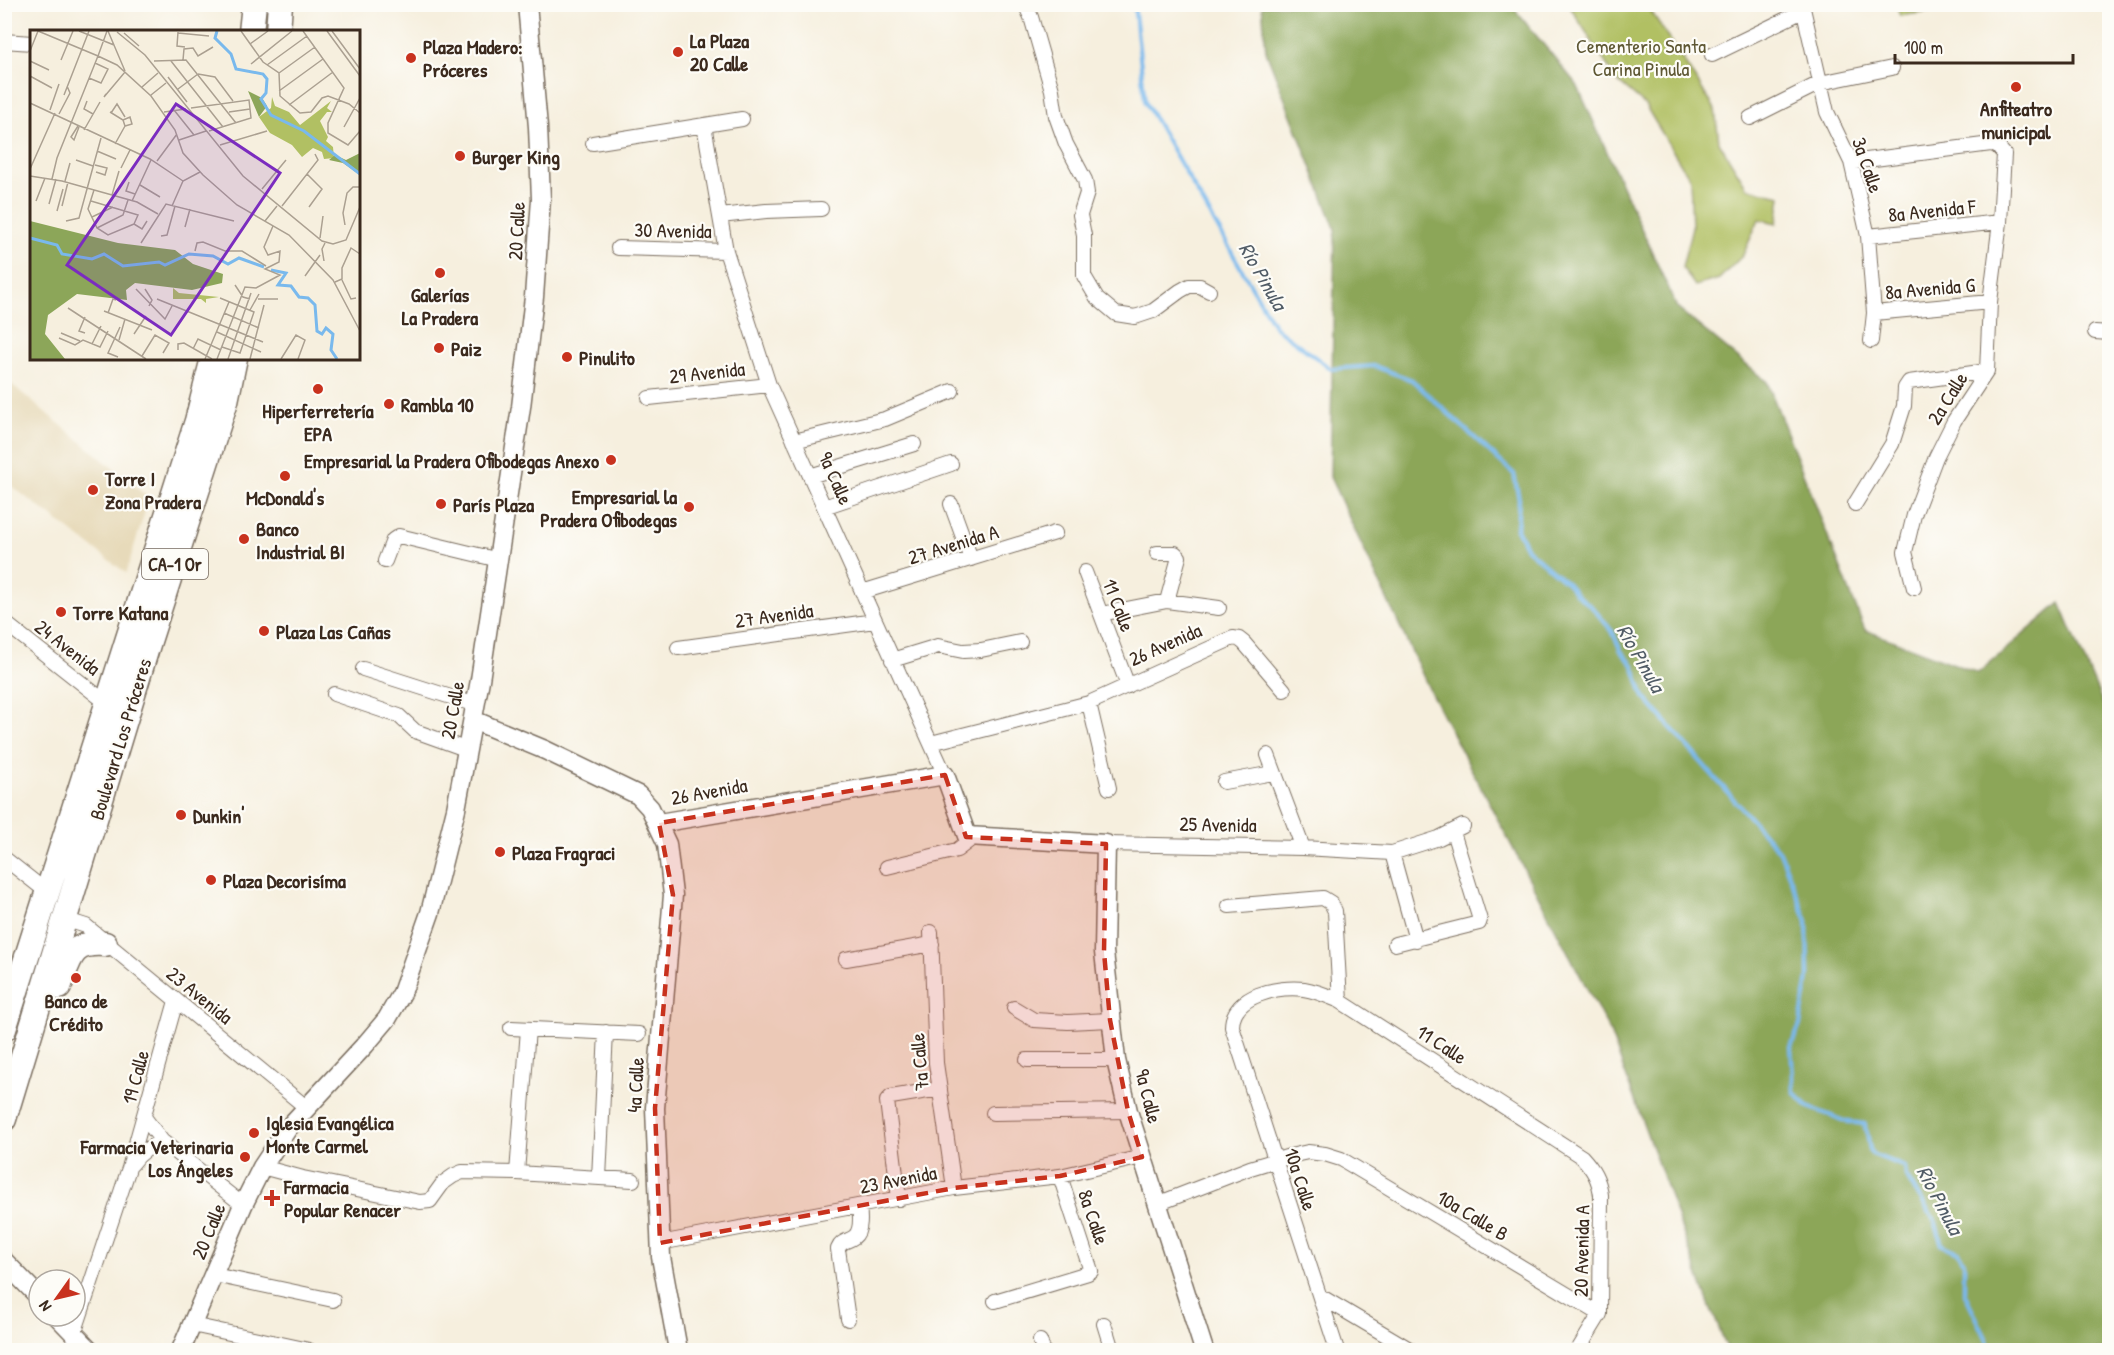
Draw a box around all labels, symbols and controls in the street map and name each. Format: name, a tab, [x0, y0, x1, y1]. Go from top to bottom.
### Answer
place label: La Plaza 20 Calle	[690, 27, 749, 77]
scale bar	[1895, 27, 2074, 65]
inset map	[30, 30, 360, 360]
park label: Cementerio Santa Carina Pinula	[1576, 32, 1706, 82]
place label: Plaza Madero: Próceres	[423, 33, 523, 83]
text: 100 m	[1904, 35, 1943, 60]
marker: La Plaza 20 Calle	[671, 45, 685, 59]
marker: Plaza Madero: Próceres	[404, 51, 418, 65]
marker: Anfiteatro municipal	[2009, 80, 2023, 94]
place label: Anfiteatro municipal	[1980, 95, 2052, 146]
street label: 3a Calle	[1846, 134, 1890, 196]
place label: Burger King	[472, 143, 560, 171]
marker: Burger King	[453, 149, 467, 163]
street label: 8a Avenida F	[1887, 192, 1978, 228]
street label: 20 Calle	[501, 201, 531, 261]
street label: 30 Avenida	[634, 216, 712, 244]
water label: Río Pinula	[1232, 237, 1295, 318]
marker: Galerías La Pradera	[433, 266, 447, 280]
street label: 8a Avenida G	[1884, 271, 1976, 305]
place label: Galerías La Pradera	[402, 281, 478, 331]
place label: Paiz	[451, 335, 482, 362]
marker: Paiz	[432, 341, 446, 355]
place label: Pinulito	[579, 344, 635, 371]
marker: Pinulito	[560, 350, 574, 364]
street label: 29 Avenida	[668, 355, 746, 389]
street label: 2a Calle	[1920, 367, 1974, 429]
marker: Hiperferretería EPA	[311, 382, 325, 396]
place label: Rambla 10	[401, 391, 474, 418]
place label: Hiperferretería EPA	[262, 397, 374, 447]
marker: Rambla 10	[382, 397, 396, 411]
place label: Empresarial la Pradera Ofibodegas Anexo	[304, 447, 599, 475]
street label: 9a Calle	[812, 447, 860, 509]
marker: Empresarial la Pradera Ofibodegas Anexo	[604, 453, 618, 467]
place label: Torre I Zona Pradera	[104, 465, 201, 515]
marker: McDonald's	[278, 469, 292, 483]
marker: Torre I Zona Pradera	[86, 483, 100, 497]
place label: Empresarial la Pradera Ofibodegas	[540, 483, 677, 534]
place label: McDonald's	[246, 484, 324, 511]
place label: París Plaza	[453, 491, 534, 518]
marker: París Plaza	[434, 497, 448, 511]
marker: Empresarial la Pradera Ofibodegas	[682, 500, 696, 514]
place label: Banco Industrial BI	[256, 515, 345, 565]
street label: 27 Avenida A	[905, 517, 1002, 571]
marker: Banco Industrial BI	[237, 532, 251, 546]
road number: CA-1 Or	[142, 549, 208, 579]
street label: 11 Calle	[1097, 575, 1141, 635]
street label: 27 Avenida	[733, 596, 815, 634]
place label: Torre Katana	[72, 599, 168, 626]
marker: Torre Katana	[54, 605, 68, 619]
street label: 24 Avenida	[30, 613, 107, 681]
street label: 26 Avenida	[1124, 616, 1206, 672]
place label: Plaza Las Cañas	[276, 618, 391, 645]
water label: Río Pinula	[1610, 619, 1673, 700]
marker: Plaza Las Cañas	[257, 624, 271, 638]
street label: Boulevard Los Próceres	[83, 655, 158, 823]
street label: 20 Calle	[434, 679, 470, 741]
street label: 26 Avenida	[669, 771, 749, 811]
place label: Dunkin'	[193, 802, 245, 829]
marker: Dunkin'	[174, 808, 188, 822]
street label: 25 Avenida	[1179, 810, 1257, 838]
place label: Plaza Fragraci	[512, 839, 616, 867]
marker: Plaza Fragraci	[493, 845, 507, 859]
place label: Plaza Decorisíma	[223, 867, 346, 894]
marker: Plaza Decorisíma	[204, 873, 218, 887]
street label: 23 Avenida	[161, 960, 239, 1030]
marker: Banco de Crédito	[69, 971, 83, 985]
place label: Banco de Crédito	[44, 987, 108, 1037]
street label: 11 Calle	[1412, 1018, 1472, 1070]
street label: 7a Calle	[903, 1032, 935, 1092]
street label: 19 Calle	[115, 1047, 155, 1107]
street label: 4a Calle	[620, 1057, 650, 1113]
street label: 9a Calle	[1129, 1066, 1169, 1126]
place label: Iglesia Evangélica Monte Carmel	[266, 1109, 394, 1159]
marker: Iglesia Evangélica Monte Carmel	[247, 1126, 261, 1140]
place label: Farmacia Veterinaria Los Ángeles	[80, 1133, 233, 1184]
street label: 10a Calle	[1278, 1144, 1324, 1214]
marker: Farmacia Veterinaria Los Ángeles	[238, 1150, 252, 1164]
street label: 23 Avenida	[857, 1158, 939, 1200]
water label: Río Pinula	[1910, 1161, 1971, 1242]
place label: Farmacia Popular Renacer	[283, 1173, 401, 1224]
street label: 10a Calle B	[1432, 1183, 1514, 1247]
street label: 8a Calle	[1072, 1186, 1116, 1248]
marker: Farmacia Popular Renacer	[265, 1191, 279, 1205]
street label: 20 Calle	[185, 1199, 231, 1263]
street label: 20 Avenida A	[1567, 1204, 1595, 1297]
north arrow	[27, 1268, 87, 1328]
text: N	[33, 1296, 56, 1316]

